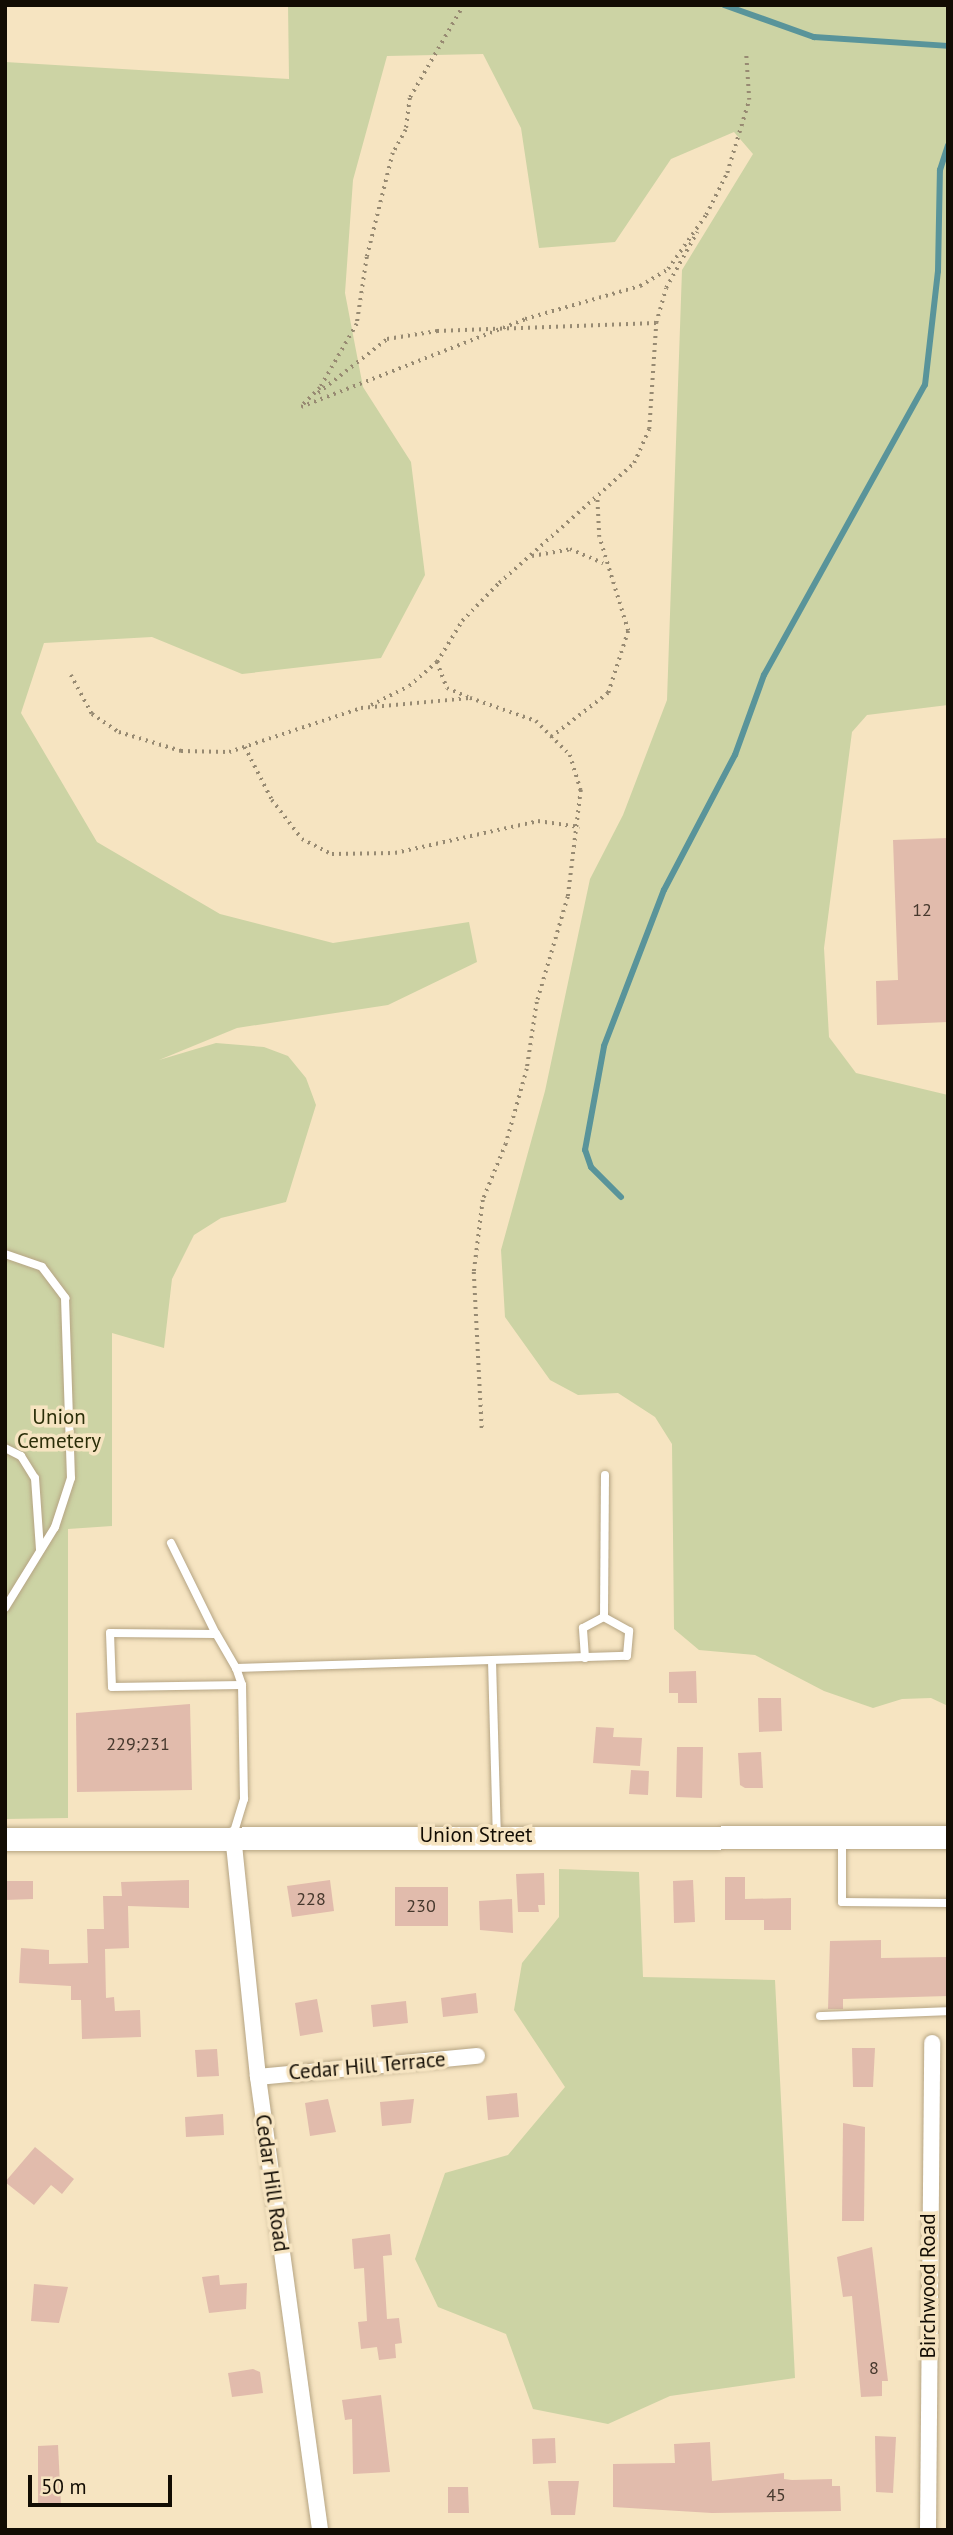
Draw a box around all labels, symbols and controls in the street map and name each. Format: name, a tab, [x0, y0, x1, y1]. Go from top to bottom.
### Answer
house number: 12	[912, 899, 932, 921]
park label: Union Cemetery	[17, 1404, 101, 1454]
house number: 229;231	[106, 1733, 170, 1755]
street label: Union Street	[420, 1822, 532, 1848]
house number: 228	[296, 1888, 326, 1910]
house number: 230	[406, 1895, 436, 1917]
street label: Cedar Hill Terrace	[287, 2047, 447, 2085]
street label: Cedar Hill Road	[250, 2113, 294, 2253]
street label: Birchwood Road	[915, 2213, 941, 2359]
house number: 8	[869, 2357, 879, 2379]
scale bar	[32, 2462, 175, 2506]
text: 50 m	[41, 2473, 87, 2500]
house number: 45	[766, 2484, 786, 2506]

